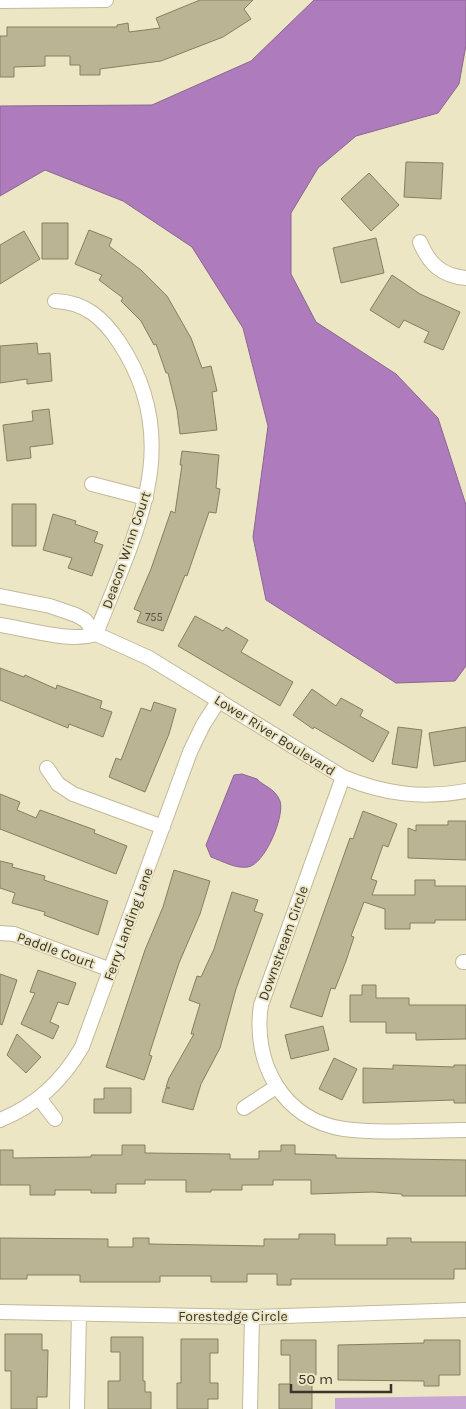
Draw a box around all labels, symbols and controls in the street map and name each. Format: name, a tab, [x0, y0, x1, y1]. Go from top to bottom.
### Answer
street label: Deacon Winn Court	[98, 489, 154, 611]
house number: 755	[145, 611, 163, 624]
street label: Lower River Boulevard	[211, 691, 338, 780]
street label: Ferry Landing Lane	[100, 865, 157, 983]
street label: Downstream Circle	[255, 884, 312, 1003]
street label: Paddle Court	[15, 929, 97, 972]
street label: Forestedge Circle	[178, 1308, 288, 1325]
scale bar	[291, 1362, 391, 1394]
text: 50 m	[298, 1370, 333, 1388]

